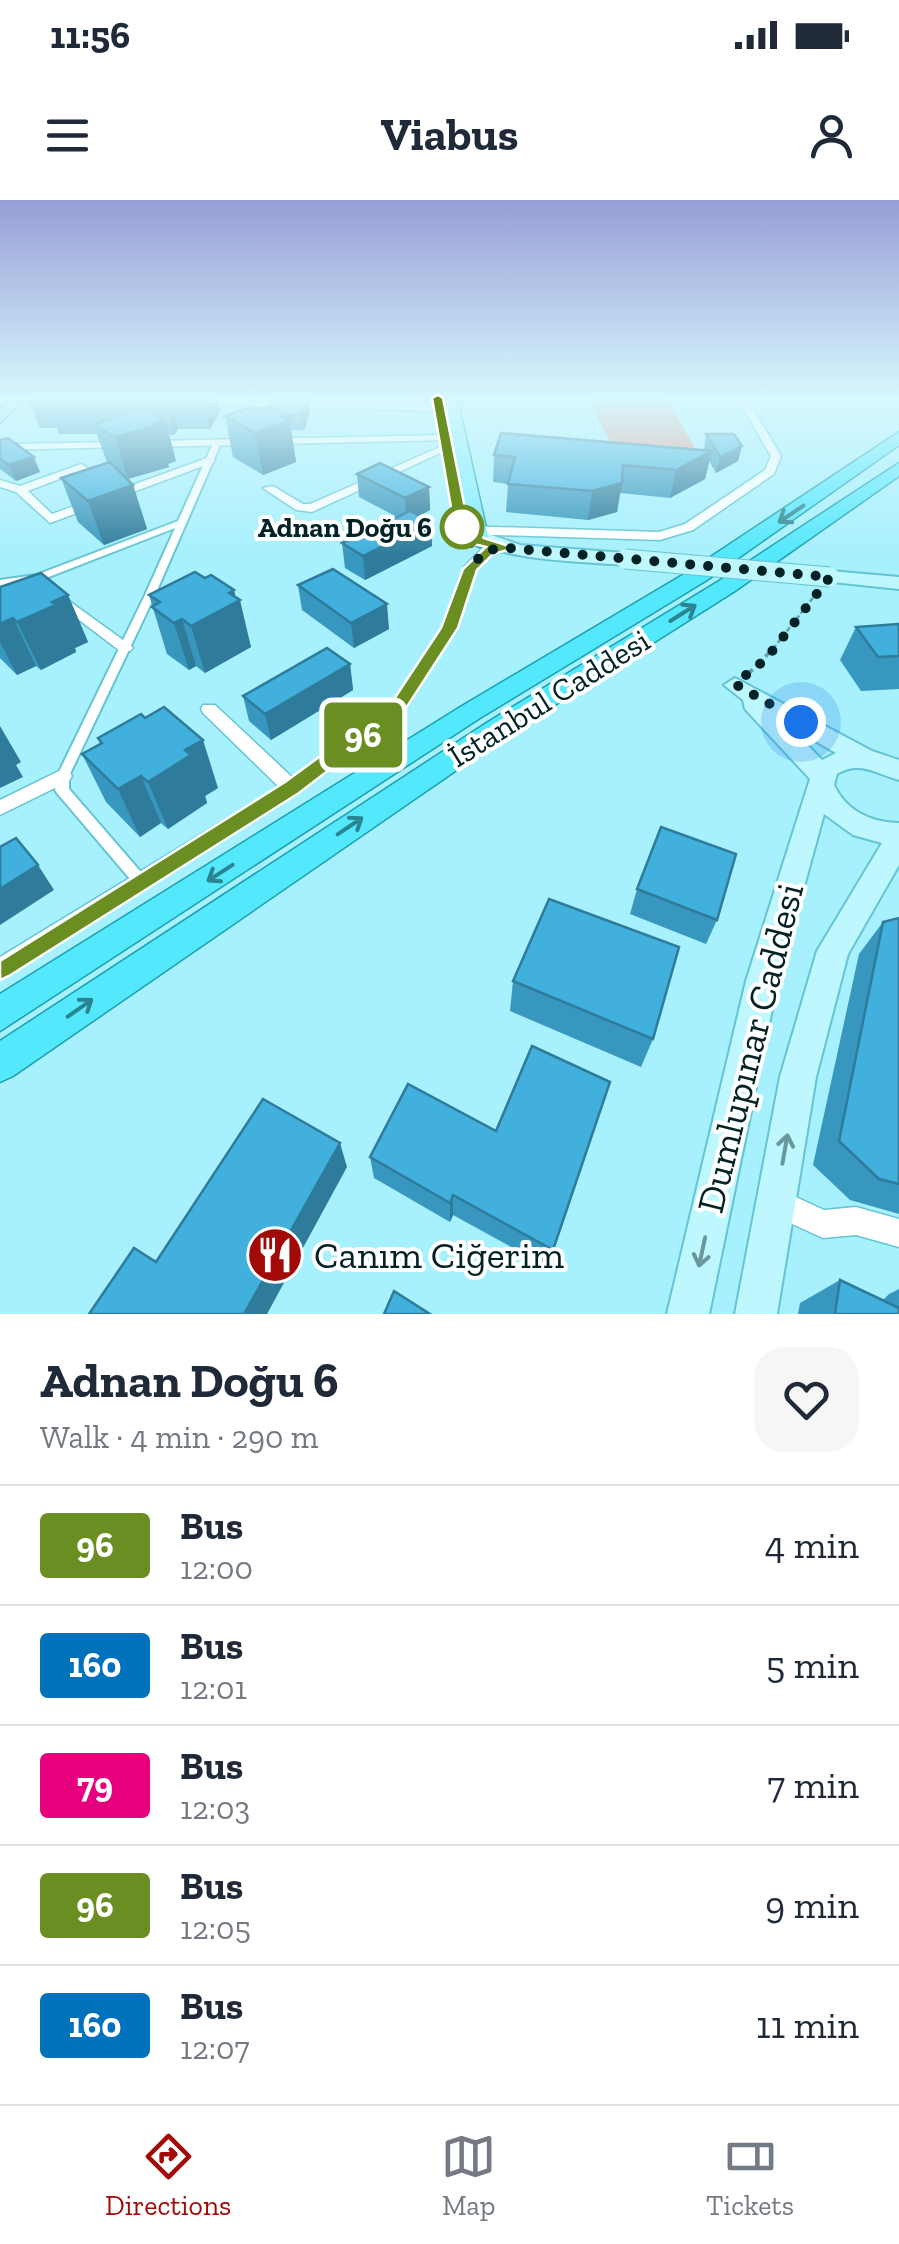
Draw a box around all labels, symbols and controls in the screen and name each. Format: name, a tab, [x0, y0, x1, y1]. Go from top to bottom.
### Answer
text: 11:56	[50, 12, 130, 58]
icon: menu	[40, 108, 95, 163]
text: Viabus	[381, 108, 518, 162]
icon: person	[804, 108, 859, 163]
one-way arrow	[777, 503, 805, 524]
marker: Adnan Doğu 6	[441, 506, 483, 548]
place label: Adnan Doğu 6	[258, 511, 432, 544]
one-way arrow	[668, 603, 696, 624]
street label: İstanbul Caddesi	[441, 621, 657, 775]
your location	[776, 697, 826, 747]
line badge: 96	[318, 702, 408, 768]
text: 96	[344, 714, 382, 756]
one-way arrow	[335, 816, 364, 837]
one-way arrow	[206, 863, 234, 884]
street label: Dumlupınar Caddesi	[687, 879, 813, 1217]
one-way arrow	[66, 998, 94, 1019]
one-way arrow	[776, 1133, 795, 1166]
restaurant icon: Canım Ciğerim	[245, 1225, 305, 1285]
place label: Canım Ciğerim	[314, 1232, 564, 1278]
one-way arrow	[691, 1235, 710, 1267]
button: heart	[754, 1347, 859, 1452]
text: Adnan Doğu 6	[40, 1352, 339, 1409]
text: Walk · 4 min · 290 m	[40, 1418, 318, 1456]
text: Bus	[180, 1503, 243, 1549]
text: 4 min	[765, 1522, 859, 1568]
text: 96	[76, 1524, 114, 1566]
text: 12:00	[180, 1549, 253, 1587]
text: Bus	[180, 1623, 243, 1669]
text: 5 min	[766, 1642, 859, 1688]
text: 160	[68, 1644, 122, 1686]
text: 12:01	[180, 1669, 247, 1707]
text: Bus	[180, 1743, 243, 1789]
text: 7 min	[767, 1762, 859, 1808]
text: 79	[77, 1764, 113, 1806]
text: 12:03	[180, 1789, 250, 1827]
text: Bus	[180, 1863, 243, 1909]
text: 9 min	[765, 1882, 859, 1928]
text: 96	[76, 1884, 114, 1926]
text: 12:05	[180, 1909, 251, 1947]
text: Bus	[180, 1983, 243, 2029]
text: 11 min	[756, 2002, 859, 2048]
text: 160	[68, 2004, 122, 2046]
text: 12:07	[180, 2029, 249, 2067]
tab: Directions	[105, 2129, 231, 2222]
tab: Map	[441, 2129, 496, 2222]
tab: Tickets	[706, 2129, 794, 2222]

